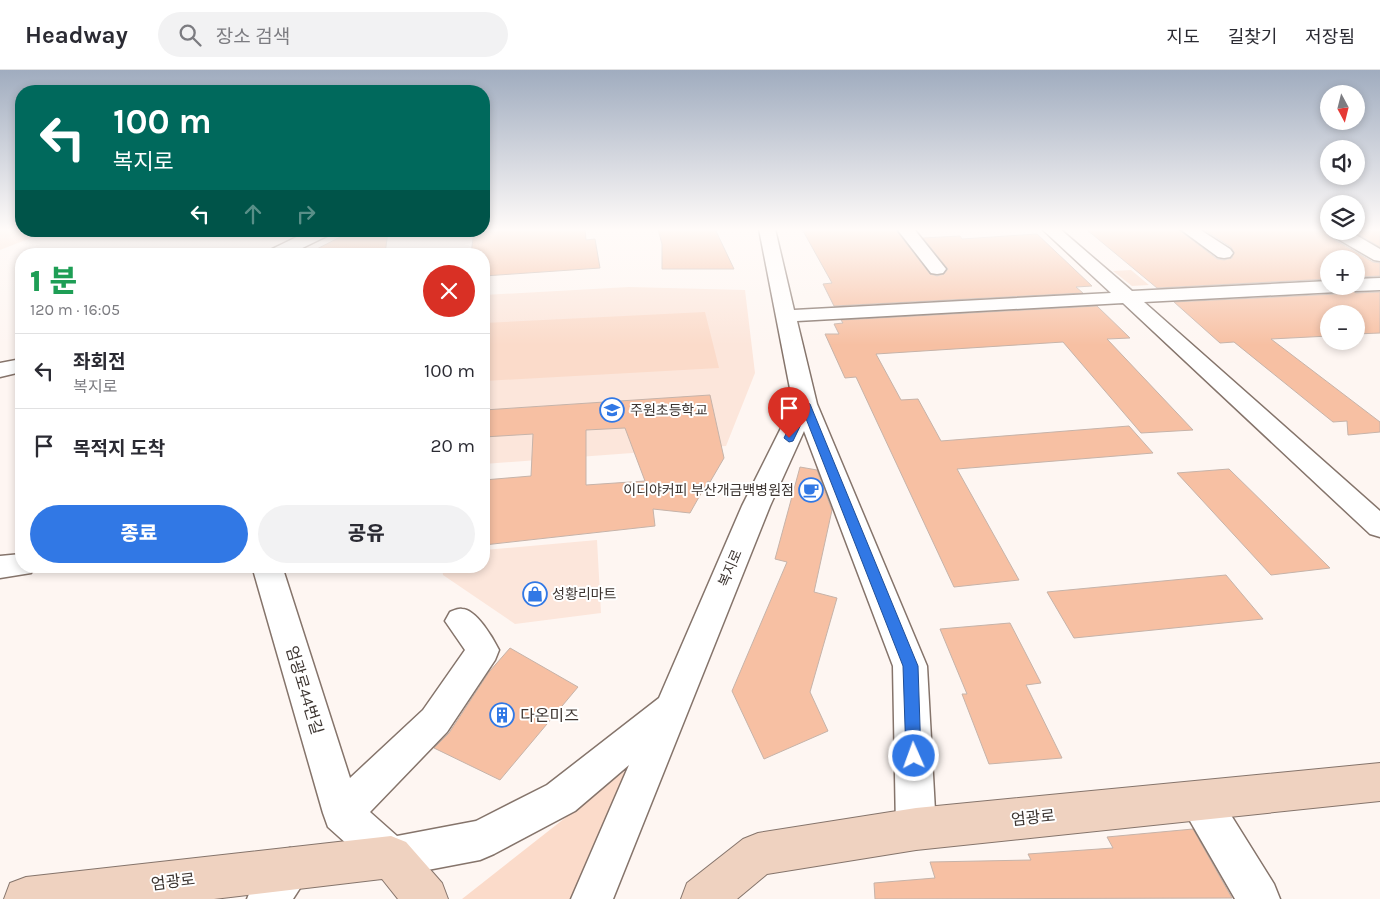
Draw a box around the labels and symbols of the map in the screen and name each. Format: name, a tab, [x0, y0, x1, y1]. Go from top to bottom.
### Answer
north arrow	[1320, 85, 1365, 130]
pin	[768, 387, 810, 438]
school or university icon: 주원초등학교	[599, 397, 625, 423]
place label: 주원초등학교	[630, 402, 707, 419]
cafe icon: 이디야커피 부산개금백병원점	[798, 477, 824, 503]
place label: 이디야커피 부산개금백병원점	[623, 482, 794, 499]
street label: 복지로	[715, 547, 746, 589]
shop icon: 성황리마트	[522, 581, 548, 607]
place label: 성황리마트	[552, 586, 617, 603]
street label: 엄광로44번길	[282, 644, 327, 737]
building icon: 다온미즈	[489, 702, 515, 728]
place label: 다온미즈	[520, 706, 579, 725]
position arrow	[887, 729, 939, 781]
street label: 엄광로	[1010, 806, 1056, 829]
street label: 엄광로	[150, 869, 196, 894]

